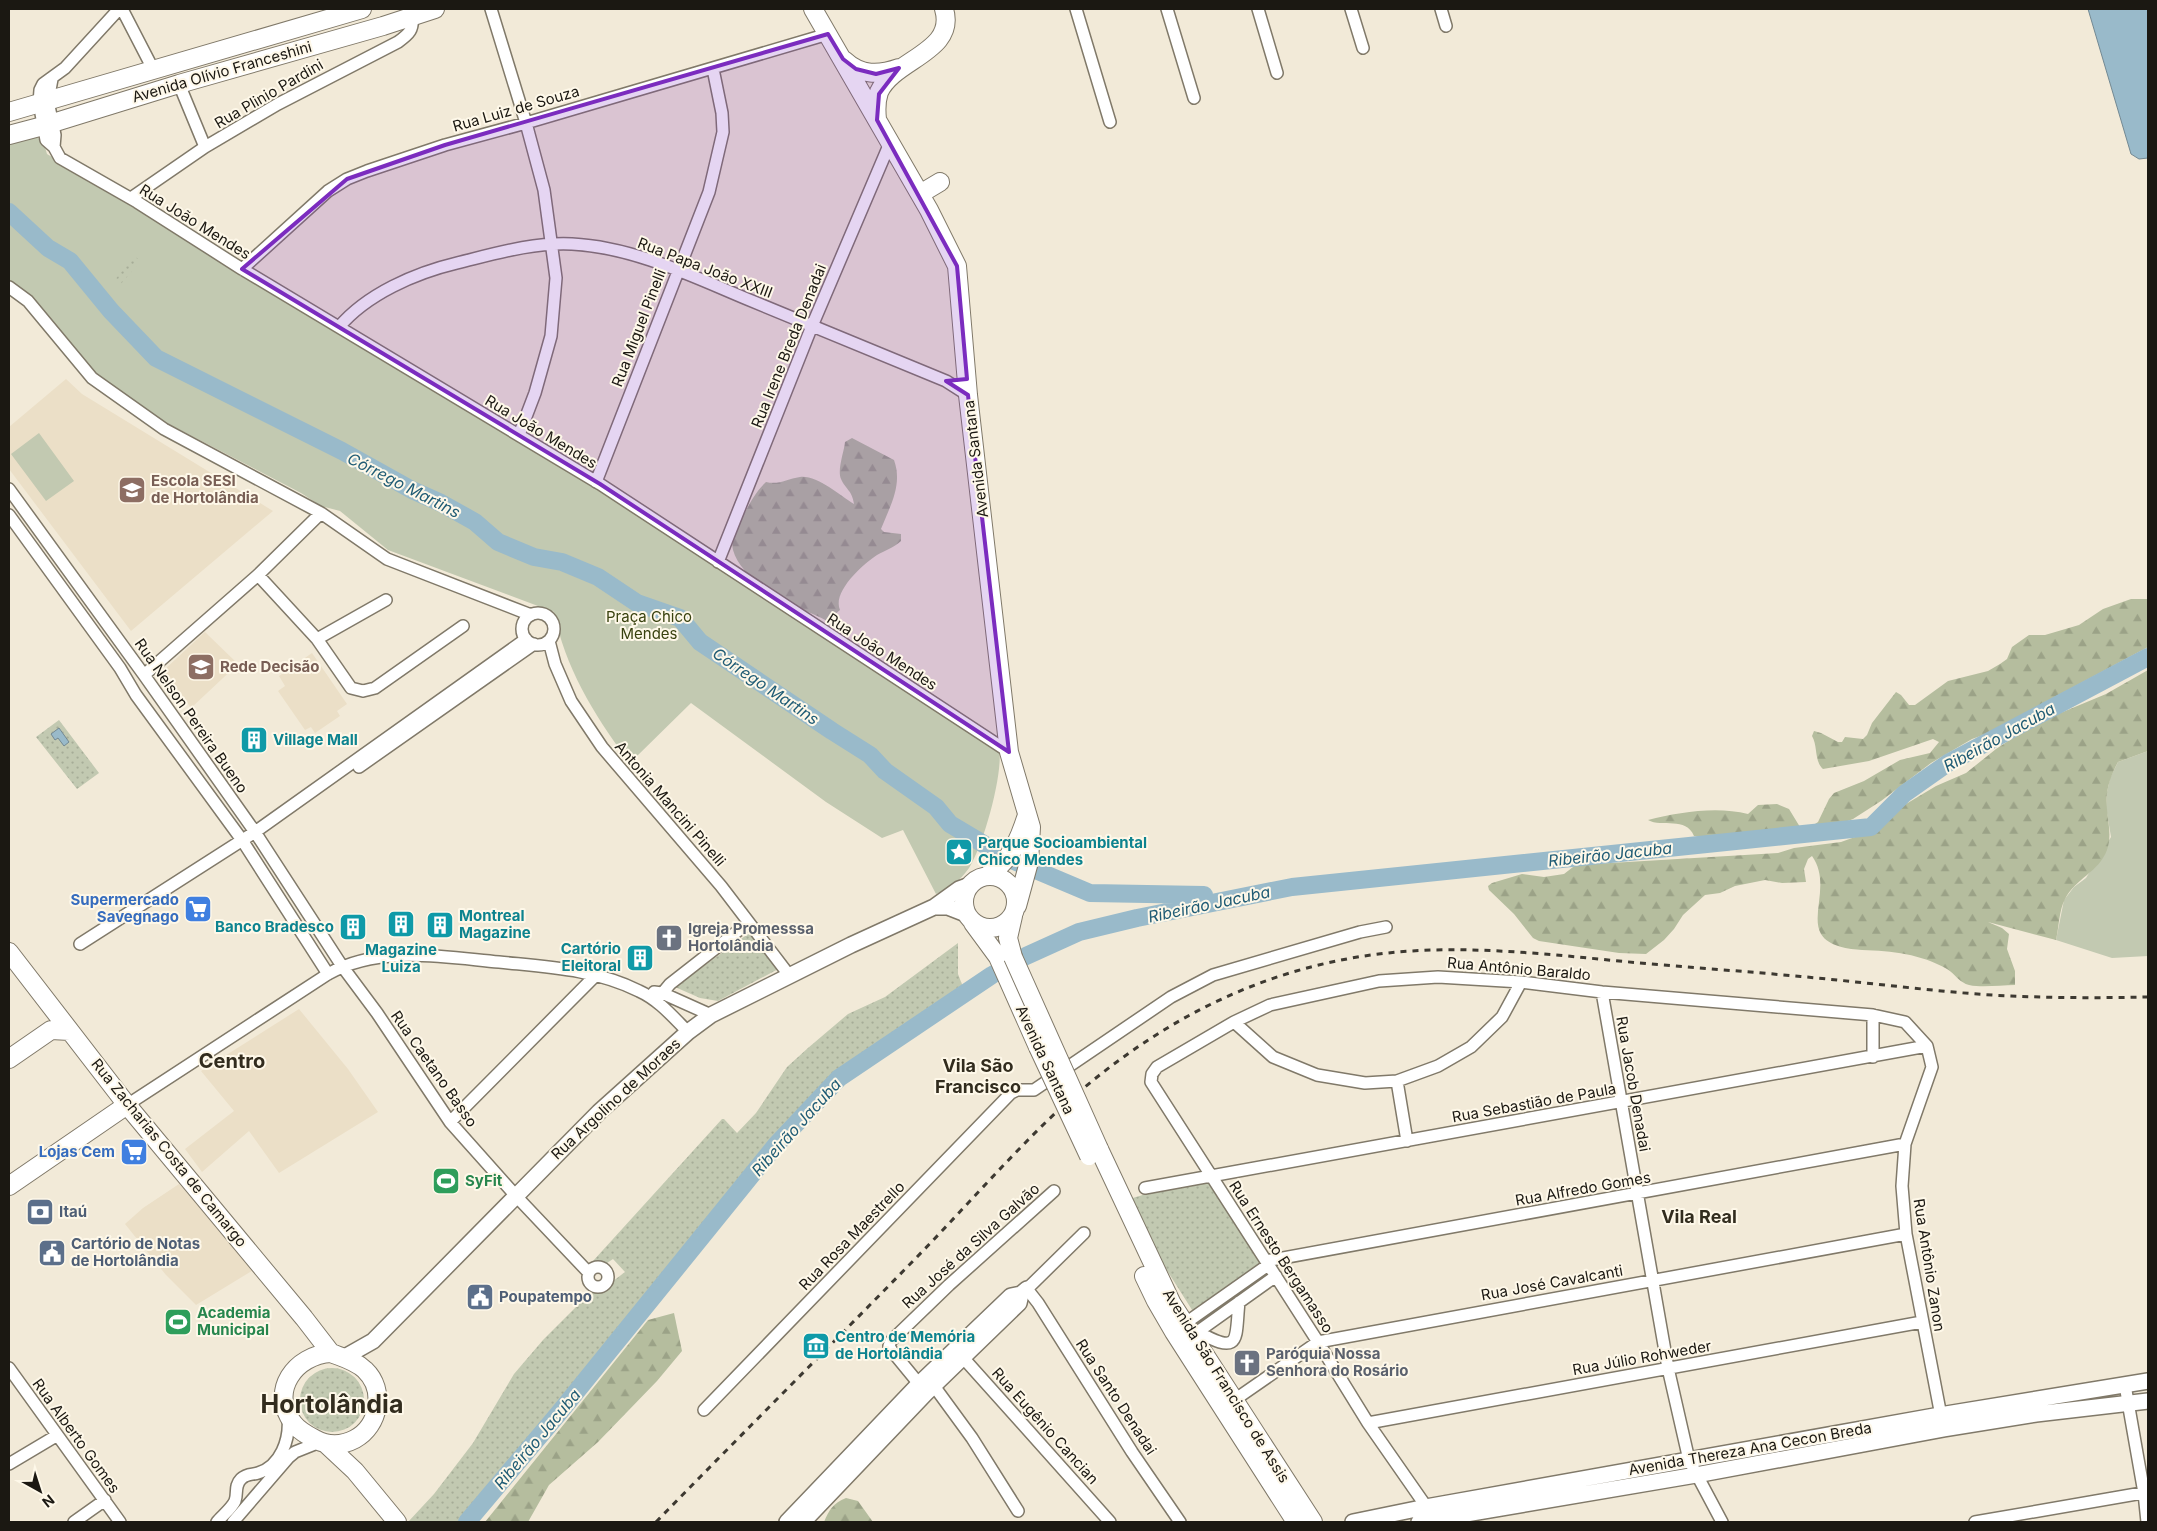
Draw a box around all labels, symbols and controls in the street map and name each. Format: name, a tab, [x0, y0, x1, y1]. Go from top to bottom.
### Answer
street label: Avenida Olívio Franceshini	[130, 37, 314, 106]
street label: Rua Plinio Pardini	[211, 55, 327, 132]
street label: Rua Luiz de Souza	[450, 81, 581, 136]
street label: Rua João Mendes	[136, 180, 254, 263]
street label: Rua Papa João XXIII	[635, 233, 775, 302]
street label: Rua Irene Breda Denadai	[747, 261, 830, 431]
street label: Rua Miguel Pinelli	[607, 266, 670, 389]
street label: Rua João Mendes	[482, 391, 601, 473]
street label: Avenida Santana	[959, 399, 992, 519]
water label: Córrego Martins	[344, 448, 464, 522]
place label: Escola SESI de Hortolândia	[151, 471, 259, 507]
school or university icon: Escola SESI de Hortolândia	[117, 475, 147, 505]
park label: Praça Chico Mendes	[606, 607, 692, 643]
street label: Rua João Mendes	[824, 609, 941, 694]
street label: Rua Nelson Pereira Bueno	[131, 635, 252, 797]
water label: Córrego Martins	[709, 643, 823, 729]
school or university icon: Rede Decisão	[186, 652, 216, 682]
place label: Rede Decisão	[220, 657, 320, 676]
water label: Ribeirão Jacuba	[1940, 698, 2058, 776]
building icon: Village Mall	[239, 725, 269, 755]
place label: Village Mall	[273, 730, 358, 749]
street label: Antonia Mancini Pinelli	[611, 737, 730, 870]
place label: Parque Socioambiental Chico Mendes	[978, 833, 1147, 869]
place icon: Parque Socioambiental Chico Mendes	[944, 837, 974, 867]
water label: Ribeirão Jacuba	[1547, 838, 1673, 870]
water label: Ribeirão Jacuba	[1146, 881, 1272, 927]
place label: Supermercado Savegnago	[71, 890, 179, 926]
supermarket icon: Supermercado Savegnago	[183, 894, 213, 924]
place label: Montreal Magazine	[459, 906, 531, 942]
building icon: Magazine Luiza	[386, 909, 416, 939]
building icon: Montreal Magazine	[425, 910, 455, 940]
building icon: Banco Bradesco	[338, 912, 368, 942]
place label: Banco Bradesco	[215, 917, 334, 936]
place label: Igreja Promesssa Hortolândia	[688, 919, 814, 955]
church icon: Igreja Promesssa Hortolândia	[654, 923, 684, 953]
place label: Cartório Eleitoral	[561, 939, 621, 975]
place label: Magazine Luiza	[365, 940, 437, 976]
building icon: Cartório Eleitoral	[625, 943, 655, 973]
street label: Rua Antônio Baraldo	[1447, 953, 1592, 984]
street label: Avenida Santana	[1012, 1002, 1079, 1117]
street label: Rua Caetano Basso	[387, 1007, 482, 1131]
street label: Rua Jacob Denadai	[1612, 1015, 1655, 1153]
street label: Rua Argolino de Moraes	[547, 1034, 684, 1164]
district label: Centro	[199, 1049, 265, 1073]
street label: Rua Zacharias Costa de Camargo	[87, 1055, 251, 1251]
district label: Vila São Francisco	[935, 1055, 1021, 1097]
water label: Ribeirão Jacuba	[747, 1074, 845, 1180]
street label: Rua Sebastião de Paula	[1450, 1079, 1618, 1126]
supermarket icon: Lojas Cem	[119, 1137, 149, 1167]
place label: Lojas Cem	[39, 1142, 115, 1161]
sports icon: SyFit	[431, 1166, 461, 1196]
street label: Rua Alfredo Gomes	[1514, 1167, 1652, 1210]
place label: SyFit	[465, 1171, 503, 1190]
street label: Rua Rosa Maestrello	[795, 1177, 909, 1294]
street label: Rua Ernesto Bergamasso	[1225, 1177, 1338, 1336]
street label: Rua José da Silva Galvão	[898, 1179, 1043, 1312]
bank icon: Itaú	[25, 1197, 55, 1227]
street label: Rua Antônio Zanon	[1910, 1197, 1949, 1333]
place label: Itaú	[59, 1202, 87, 1221]
district label: Vila Real	[1661, 1206, 1737, 1227]
place label: Cartório de Notas de Hortolândia	[71, 1234, 200, 1270]
public building icon: Cartório de Notas de Hortolândia	[37, 1238, 67, 1268]
street label: Rua José Cavalcanti	[1479, 1261, 1624, 1304]
public building icon: Poupatempo	[465, 1282, 495, 1312]
street label: Avenida São Francisco de Assis	[1159, 1285, 1294, 1486]
place label: Poupatempo	[499, 1287, 592, 1306]
place label: Academia Municipal	[197, 1303, 270, 1339]
sports icon: Academia Municipal	[163, 1307, 193, 1337]
place label: Centro de Memória de Hortolândia	[835, 1327, 975, 1363]
museum icon: Centro de Memória de Hortolândia	[801, 1331, 831, 1361]
street label: Rua Santo Denadai	[1072, 1335, 1161, 1458]
street label: Rua Júlio Rohweder	[1571, 1336, 1713, 1379]
place label: Paróquia Nossa Senhora do Rosário	[1266, 1344, 1408, 1380]
church icon: Paróquia Nossa Senhora do Rosário	[1232, 1348, 1262, 1378]
street label: Rua Eugênio Cancian	[988, 1363, 1103, 1488]
street label: Rua Alberto Gomes	[28, 1375, 124, 1497]
water label: Ribeirão Jacuba	[489, 1385, 585, 1493]
district label: Hortolândia	[261, 1389, 403, 1419]
street label: Avenida Thereza Ana Cecon Breda	[1627, 1418, 1873, 1479]
north arrow	[15, 1466, 65, 1516]
text: N	[39, 1492, 58, 1511]

